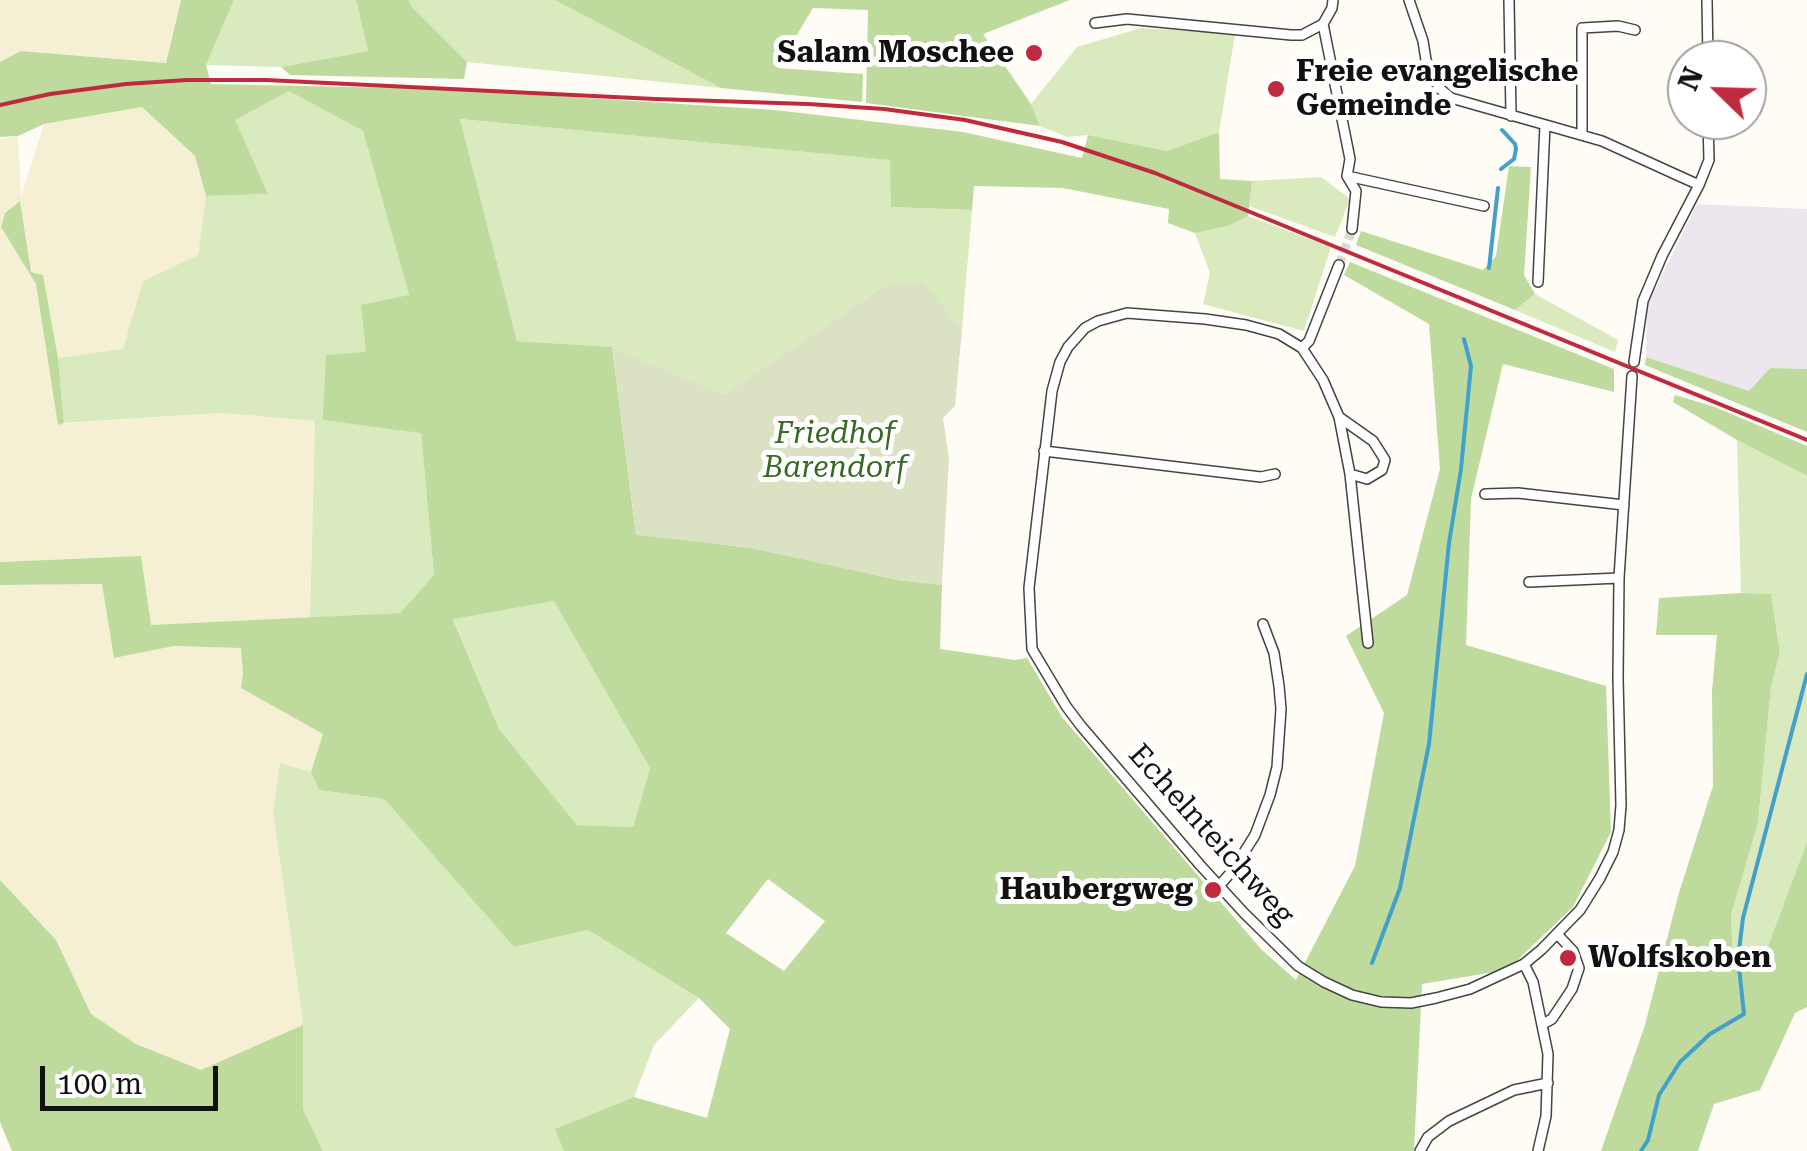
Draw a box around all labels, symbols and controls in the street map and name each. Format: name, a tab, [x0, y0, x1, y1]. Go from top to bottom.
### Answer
place label: Salam Moschee	[777, 35, 1014, 71]
north arrow	[1667, 40, 1767, 140]
marker: Salam Moschee	[1023, 42, 1045, 64]
place label: Freie evangelische Gemeinde	[1296, 54, 1578, 124]
text: N	[1671, 62, 1710, 95]
marker: Freie evangelische Gemeinde	[1265, 78, 1287, 100]
park label: Friedhof Barendorf	[763, 416, 907, 486]
street label: Echelnteichweg	[1120, 737, 1302, 933]
place label: Haubergweg	[1000, 872, 1193, 908]
marker: Haubergweg	[1202, 879, 1224, 901]
place label: Wolfskoben	[1588, 940, 1771, 976]
marker: Wolfskoben	[1557, 947, 1579, 969]
scale bar	[45, 1046, 222, 1108]
text: 100 m	[57, 1066, 142, 1101]

